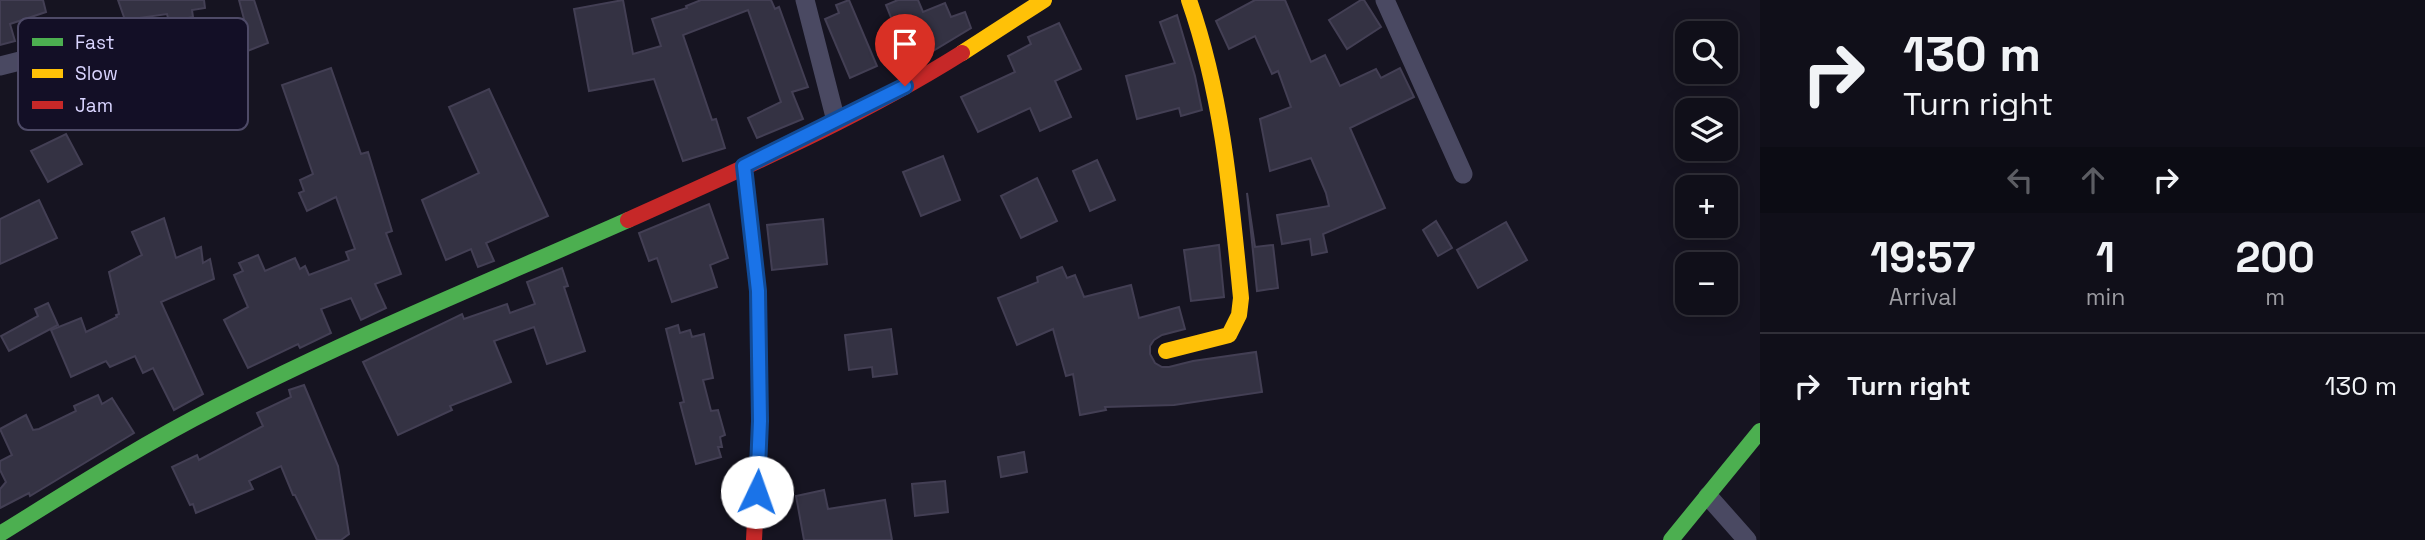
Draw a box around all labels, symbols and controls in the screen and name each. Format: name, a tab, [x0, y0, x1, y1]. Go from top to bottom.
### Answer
pin	[875, 14, 935, 86]
legend	[18, 18, 248, 130]
map controls	[1675, 21, 1738, 315]
button: search	[1675, 21, 1738, 84]
text: 130 m	[1903, 23, 2041, 85]
icon: arrive	[886, 25, 924, 63]
icon: right	[1788, 28, 1879, 119]
text: Fast	[75, 30, 115, 55]
text: Slow	[75, 61, 118, 86]
text: Turn right	[1903, 84, 2053, 124]
text: Jam	[75, 93, 113, 118]
button: layers	[1675, 98, 1738, 161]
icon: left	[2001, 161, 2039, 199]
icon: ahead	[2074, 161, 2112, 199]
icon: right	[2147, 161, 2185, 199]
button: +	[1675, 175, 1738, 238]
text: 19:57	[1870, 231, 1976, 284]
text: 1	[2096, 231, 2115, 284]
text: 200	[2235, 231, 2315, 284]
button: −	[1675, 252, 1738, 315]
text: Arrival	[1889, 282, 1957, 312]
text: min	[2086, 282, 2125, 312]
text: m	[2265, 282, 2285, 312]
icon: right	[1788, 367, 1826, 405]
text: Turn right	[1847, 369, 1971, 403]
text: 130 m	[2325, 369, 2397, 403]
position arrow	[720, 455, 794, 529]

